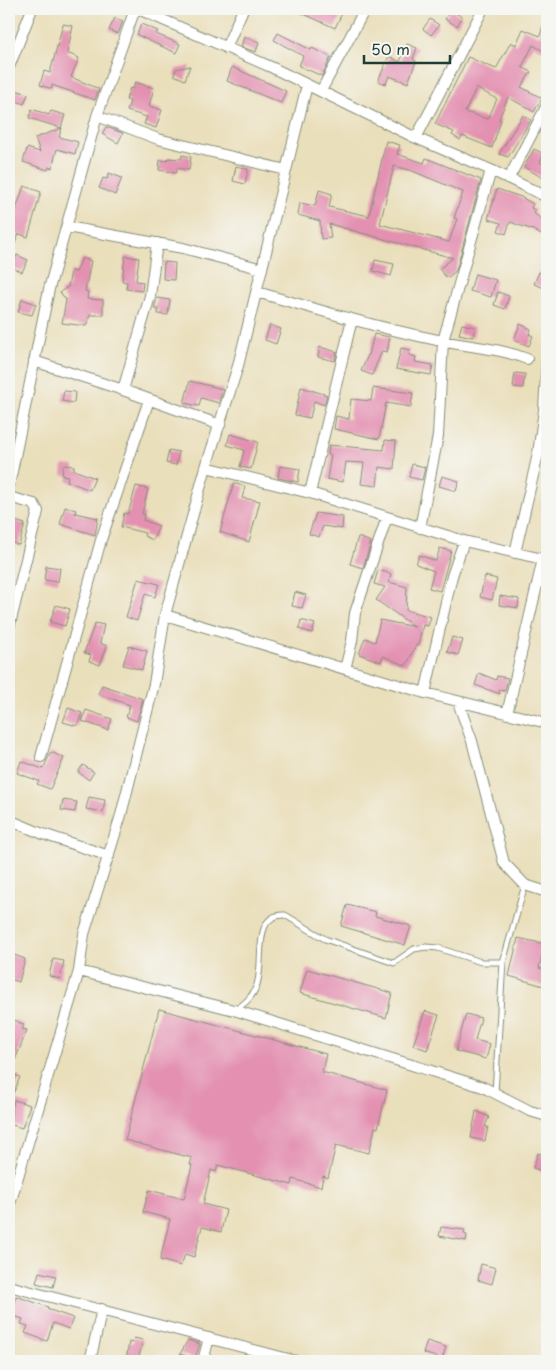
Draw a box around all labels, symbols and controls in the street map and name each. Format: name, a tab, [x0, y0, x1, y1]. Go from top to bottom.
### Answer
scale bar	[364, 32, 450, 64]
text: 50 m	[371, 37, 410, 60]

